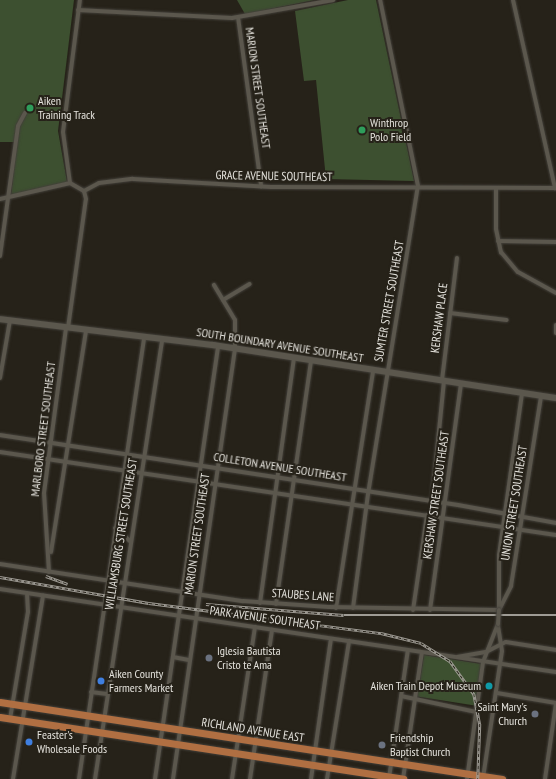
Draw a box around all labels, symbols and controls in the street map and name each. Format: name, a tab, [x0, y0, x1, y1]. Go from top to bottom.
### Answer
street label: MARION STREET SOUTHEAST	[242, 26, 274, 150]
place label: Aiken Training Track	[38, 94, 95, 122]
marker: Aiken Training Track	[25, 103, 35, 113]
place label: Winthrop Polo Field	[370, 116, 411, 144]
marker: Winthrop Polo Field	[357, 125, 367, 135]
street label: GRACE AVENUE SOUTHEAST	[215, 168, 333, 184]
street label: SUMTER STREET SOUTHEAST	[371, 239, 407, 363]
street label: KERSHAW PLACE	[428, 282, 450, 354]
street label: SOUTH BOUNDARY AVENUE SOUTHEAST	[195, 325, 365, 365]
street label: MARLBORO STREET SOUTHEAST	[28, 360, 58, 498]
street label: KERSHAW STREET SOUTHEAST	[420, 430, 452, 560]
street label: UNION STREET SOUTHEAST	[498, 444, 530, 562]
street label: COLLETON AVENUE SOUTHEAST	[212, 449, 348, 485]
street label: WILLIAMSBURG STREET SOUTHEAST	[102, 457, 140, 611]
street label: MARION STREET SOUTHEAST	[181, 472, 213, 596]
street label: STAUBES LANE	[271, 586, 335, 604]
street label: PARK AVENUE SOUTHEAST	[209, 603, 321, 633]
place label: Iglesia Bautista Cristo te Ama	[217, 644, 280, 672]
marker: Iglesia Bautista Cristo te Ama	[204, 653, 214, 663]
place label: Aiken County Farmers Market	[109, 667, 173, 695]
marker: Aiken County Farmers Market	[96, 676, 106, 686]
place label: Aiken Train Depot Museum	[370, 679, 481, 693]
marker: Aiken Train Depot Museum	[484, 681, 494, 691]
place label: Saint Mary's Church	[478, 700, 527, 728]
marker: Saint Mary's Church	[530, 709, 540, 719]
street label: RICHLAND AVENUE EAST	[200, 715, 306, 745]
place label: Feaster's Wholesale Foods	[37, 728, 107, 756]
place label: Friendship Baptist Church	[390, 731, 450, 759]
marker: Feaster's Wholesale Foods	[24, 737, 34, 747]
marker: Friendship Baptist Church	[377, 740, 387, 750]

